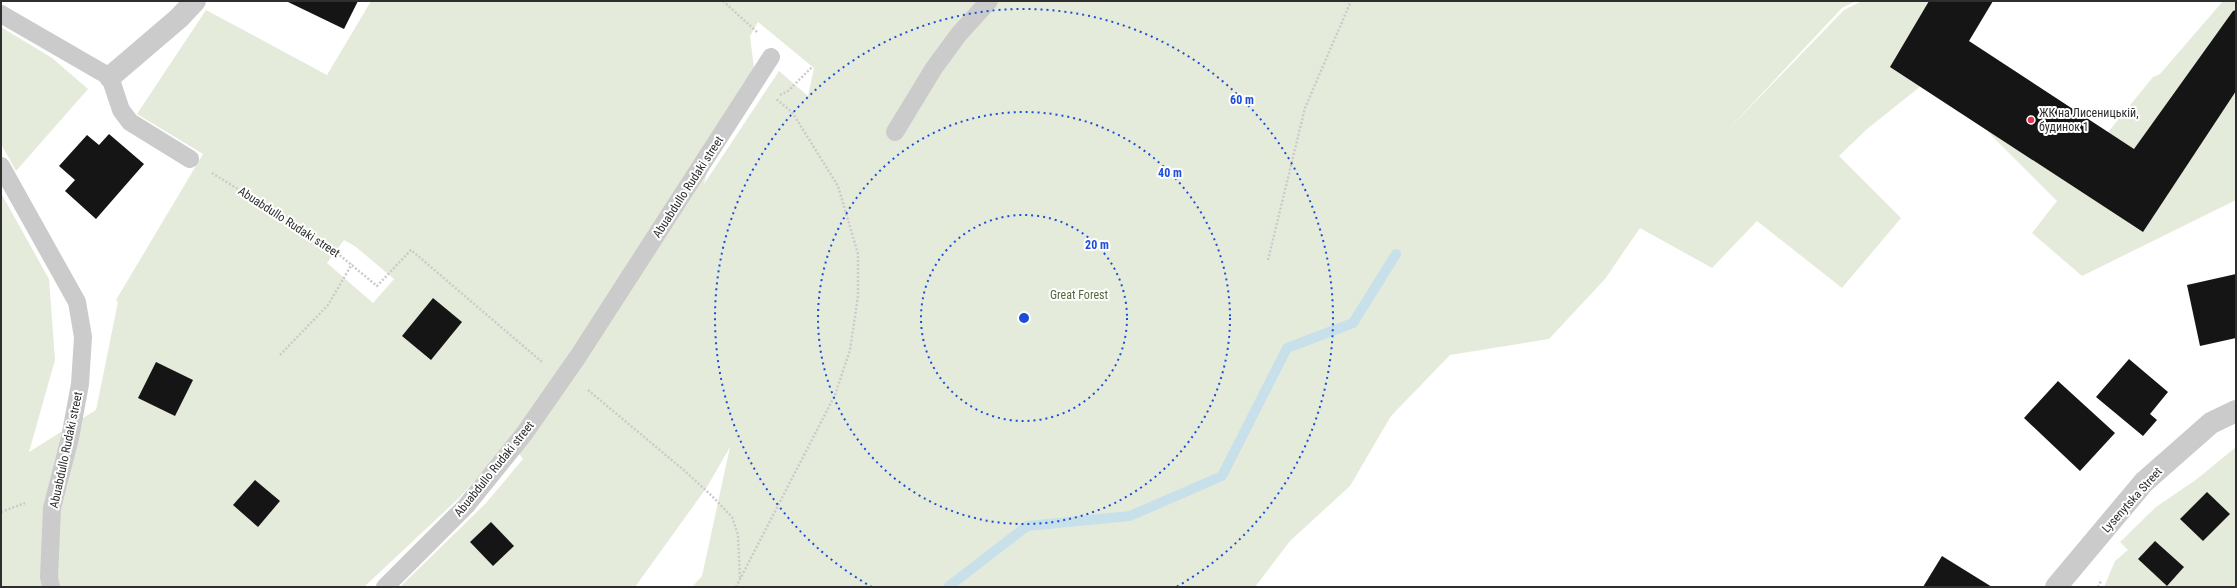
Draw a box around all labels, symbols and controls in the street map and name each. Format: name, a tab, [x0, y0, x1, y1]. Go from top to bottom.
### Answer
text: 60 m	[1230, 93, 1254, 107]
place label: ЖК на Лисеницькій, будинок 1	[2039, 106, 2139, 134]
marker: ЖК на Лисеницькій, будинок 1	[2026, 115, 2036, 125]
street label: Abuabdullo Rudaki street	[650, 133, 726, 241]
text: 40 m	[1158, 166, 1182, 180]
street label: Abuabdullo Rudaki street	[235, 184, 343, 260]
text: 20 m	[1085, 238, 1109, 252]
park label: Great Forest	[1050, 288, 1109, 302]
centre of rings	[1017, 311, 1031, 325]
street label: Abuabdullo Rudaki street	[47, 390, 85, 509]
street label: Abuabdullo Rudaki street	[451, 418, 537, 519]
street label: Lysenytska Street	[2099, 464, 2165, 535]

